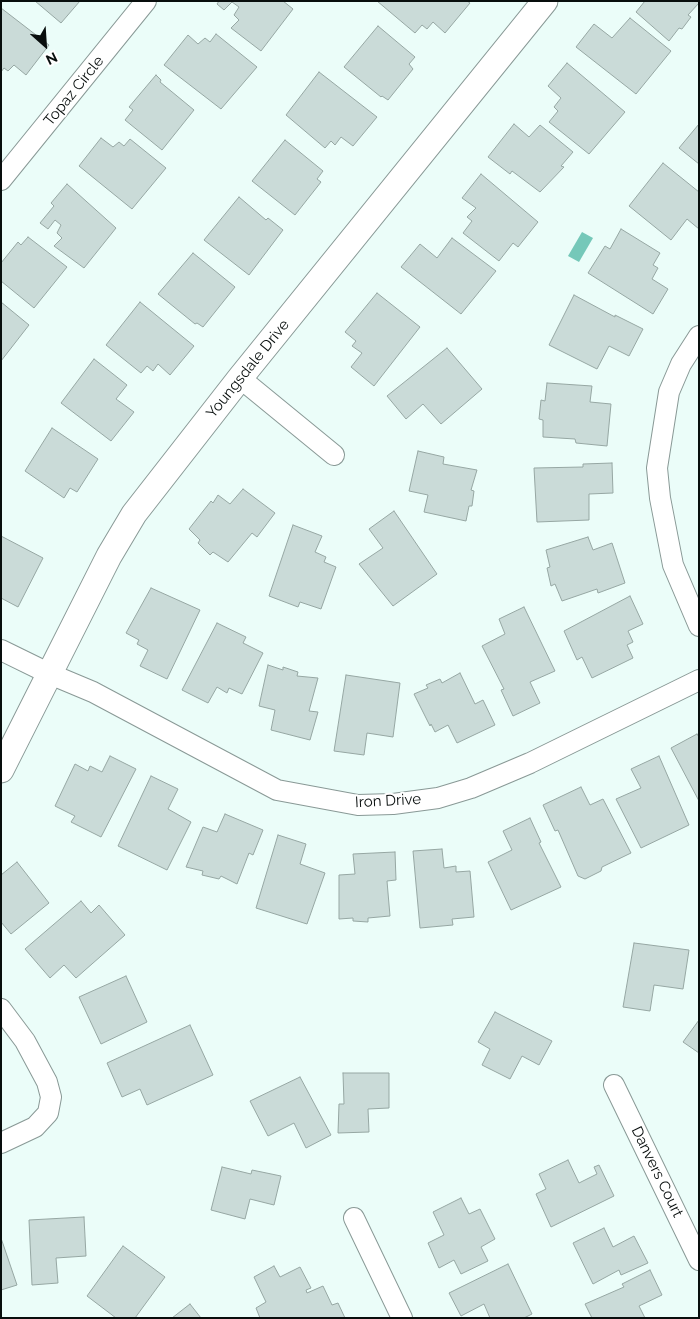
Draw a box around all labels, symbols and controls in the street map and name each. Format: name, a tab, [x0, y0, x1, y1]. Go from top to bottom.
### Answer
north arrow	[20, 20, 70, 70]
text: N	[43, 49, 60, 68]
street label: Topaz Circle	[40, 52, 108, 130]
street label: Youngsdale Drive	[203, 316, 293, 422]
street label: Iron Drive	[355, 790, 421, 812]
street label: Danvers Court	[627, 1124, 687, 1220]

